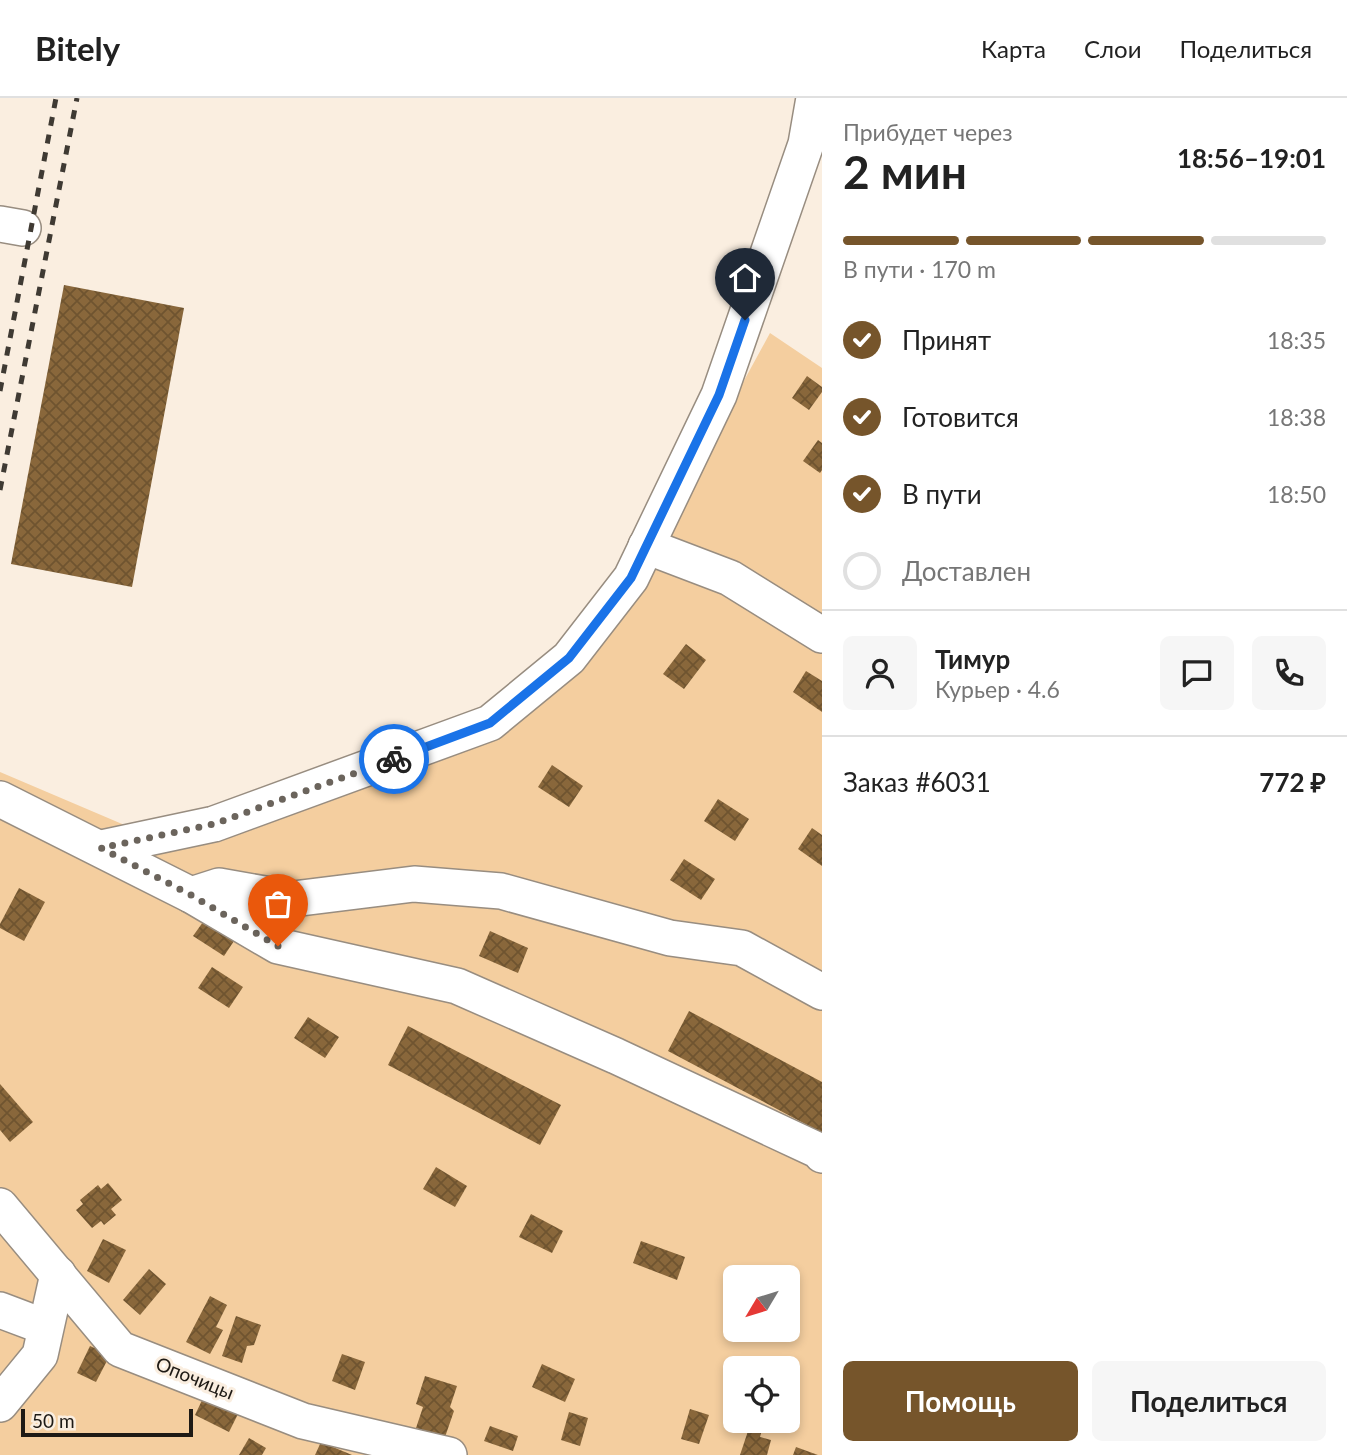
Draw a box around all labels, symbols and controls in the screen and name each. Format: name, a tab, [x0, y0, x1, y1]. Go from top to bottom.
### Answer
text: Bitely	[35, 28, 120, 68]
text: Карта	[981, 34, 1046, 63]
text: Слои	[1084, 34, 1141, 63]
text: Поделиться	[1179, 34, 1312, 63]
text: Прибудет через	[843, 118, 1013, 146]
text: 18:56–19:01	[1177, 142, 1326, 174]
text: 2 мин	[843, 144, 967, 199]
pin	[715, 248, 775, 320]
text: В пути · 170 m	[843, 255, 996, 283]
icon: home	[726, 259, 764, 297]
icon: check	[843, 321, 881, 359]
text: Принят	[902, 324, 991, 356]
text: 18:35	[1267, 326, 1326, 354]
icon: check	[843, 398, 881, 436]
text: Готовится	[902, 401, 1019, 433]
text: 18:38	[1267, 403, 1326, 431]
icon: check	[843, 475, 881, 513]
text: В пути	[902, 478, 982, 510]
text: 18:50	[1267, 480, 1326, 508]
text: Доставлен	[902, 555, 1031, 587]
button: person	[843, 636, 917, 710]
button: chat	[1160, 636, 1234, 710]
button: phone	[1252, 636, 1326, 710]
text: Тимур	[935, 643, 1010, 675]
text: Курьер · 4.6	[935, 675, 1060, 703]
courier	[359, 724, 429, 794]
icon: bike	[375, 740, 413, 778]
text: Заказ #6031	[843, 766, 991, 798]
text: 772 ₽	[1259, 766, 1326, 798]
pin	[248, 874, 308, 946]
icon: bag	[259, 885, 297, 923]
north arrow	[723, 1265, 800, 1342]
map controls	[723, 1265, 800, 1433]
street label: Опочицы	[153, 1351, 238, 1404]
button: locate	[723, 1356, 800, 1433]
button: Помощь	[843, 1361, 1078, 1441]
button: Поделиться	[1092, 1361, 1326, 1441]
scale bar	[21, 1406, 192, 1438]
text: 50 m	[32, 1409, 75, 1432]

